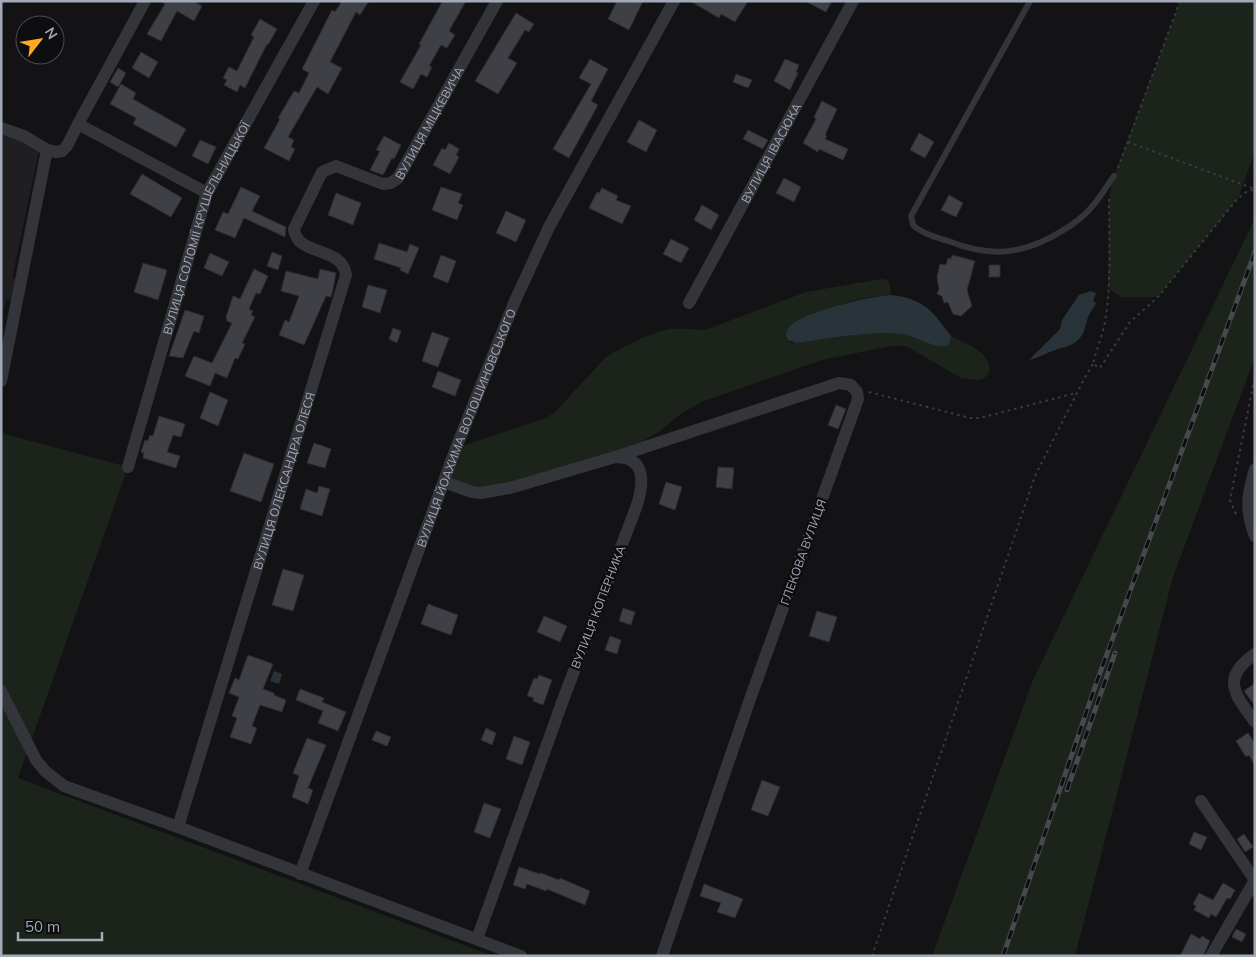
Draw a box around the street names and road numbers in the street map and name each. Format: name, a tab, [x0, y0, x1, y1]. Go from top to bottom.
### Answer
street label: ВУЛИЦЯ МІЦКЕВИЧА	[391, 63, 467, 182]
street label: ВУЛИЦЯ ІВАСЮКА	[737, 100, 804, 205]
street label: ВУЛИЦЯ СОЛОМІЇ КРУШЕЛЬНИЦЬКОЇ	[159, 118, 253, 336]
street label: ВУЛИЦЯ ЙОАХИМА ВОЛОШИНОВСЬКОГО	[413, 306, 519, 549]
street label: ВУЛИЦЯ ОЛЕКСАНДРА ОЛЕСЯ	[249, 390, 317, 571]
street label: ГЛЕКОВА ВУЛИЦЯ	[777, 497, 829, 607]
street label: ВУЛИЦЯ КОПЕРНИКА	[568, 543, 628, 671]

